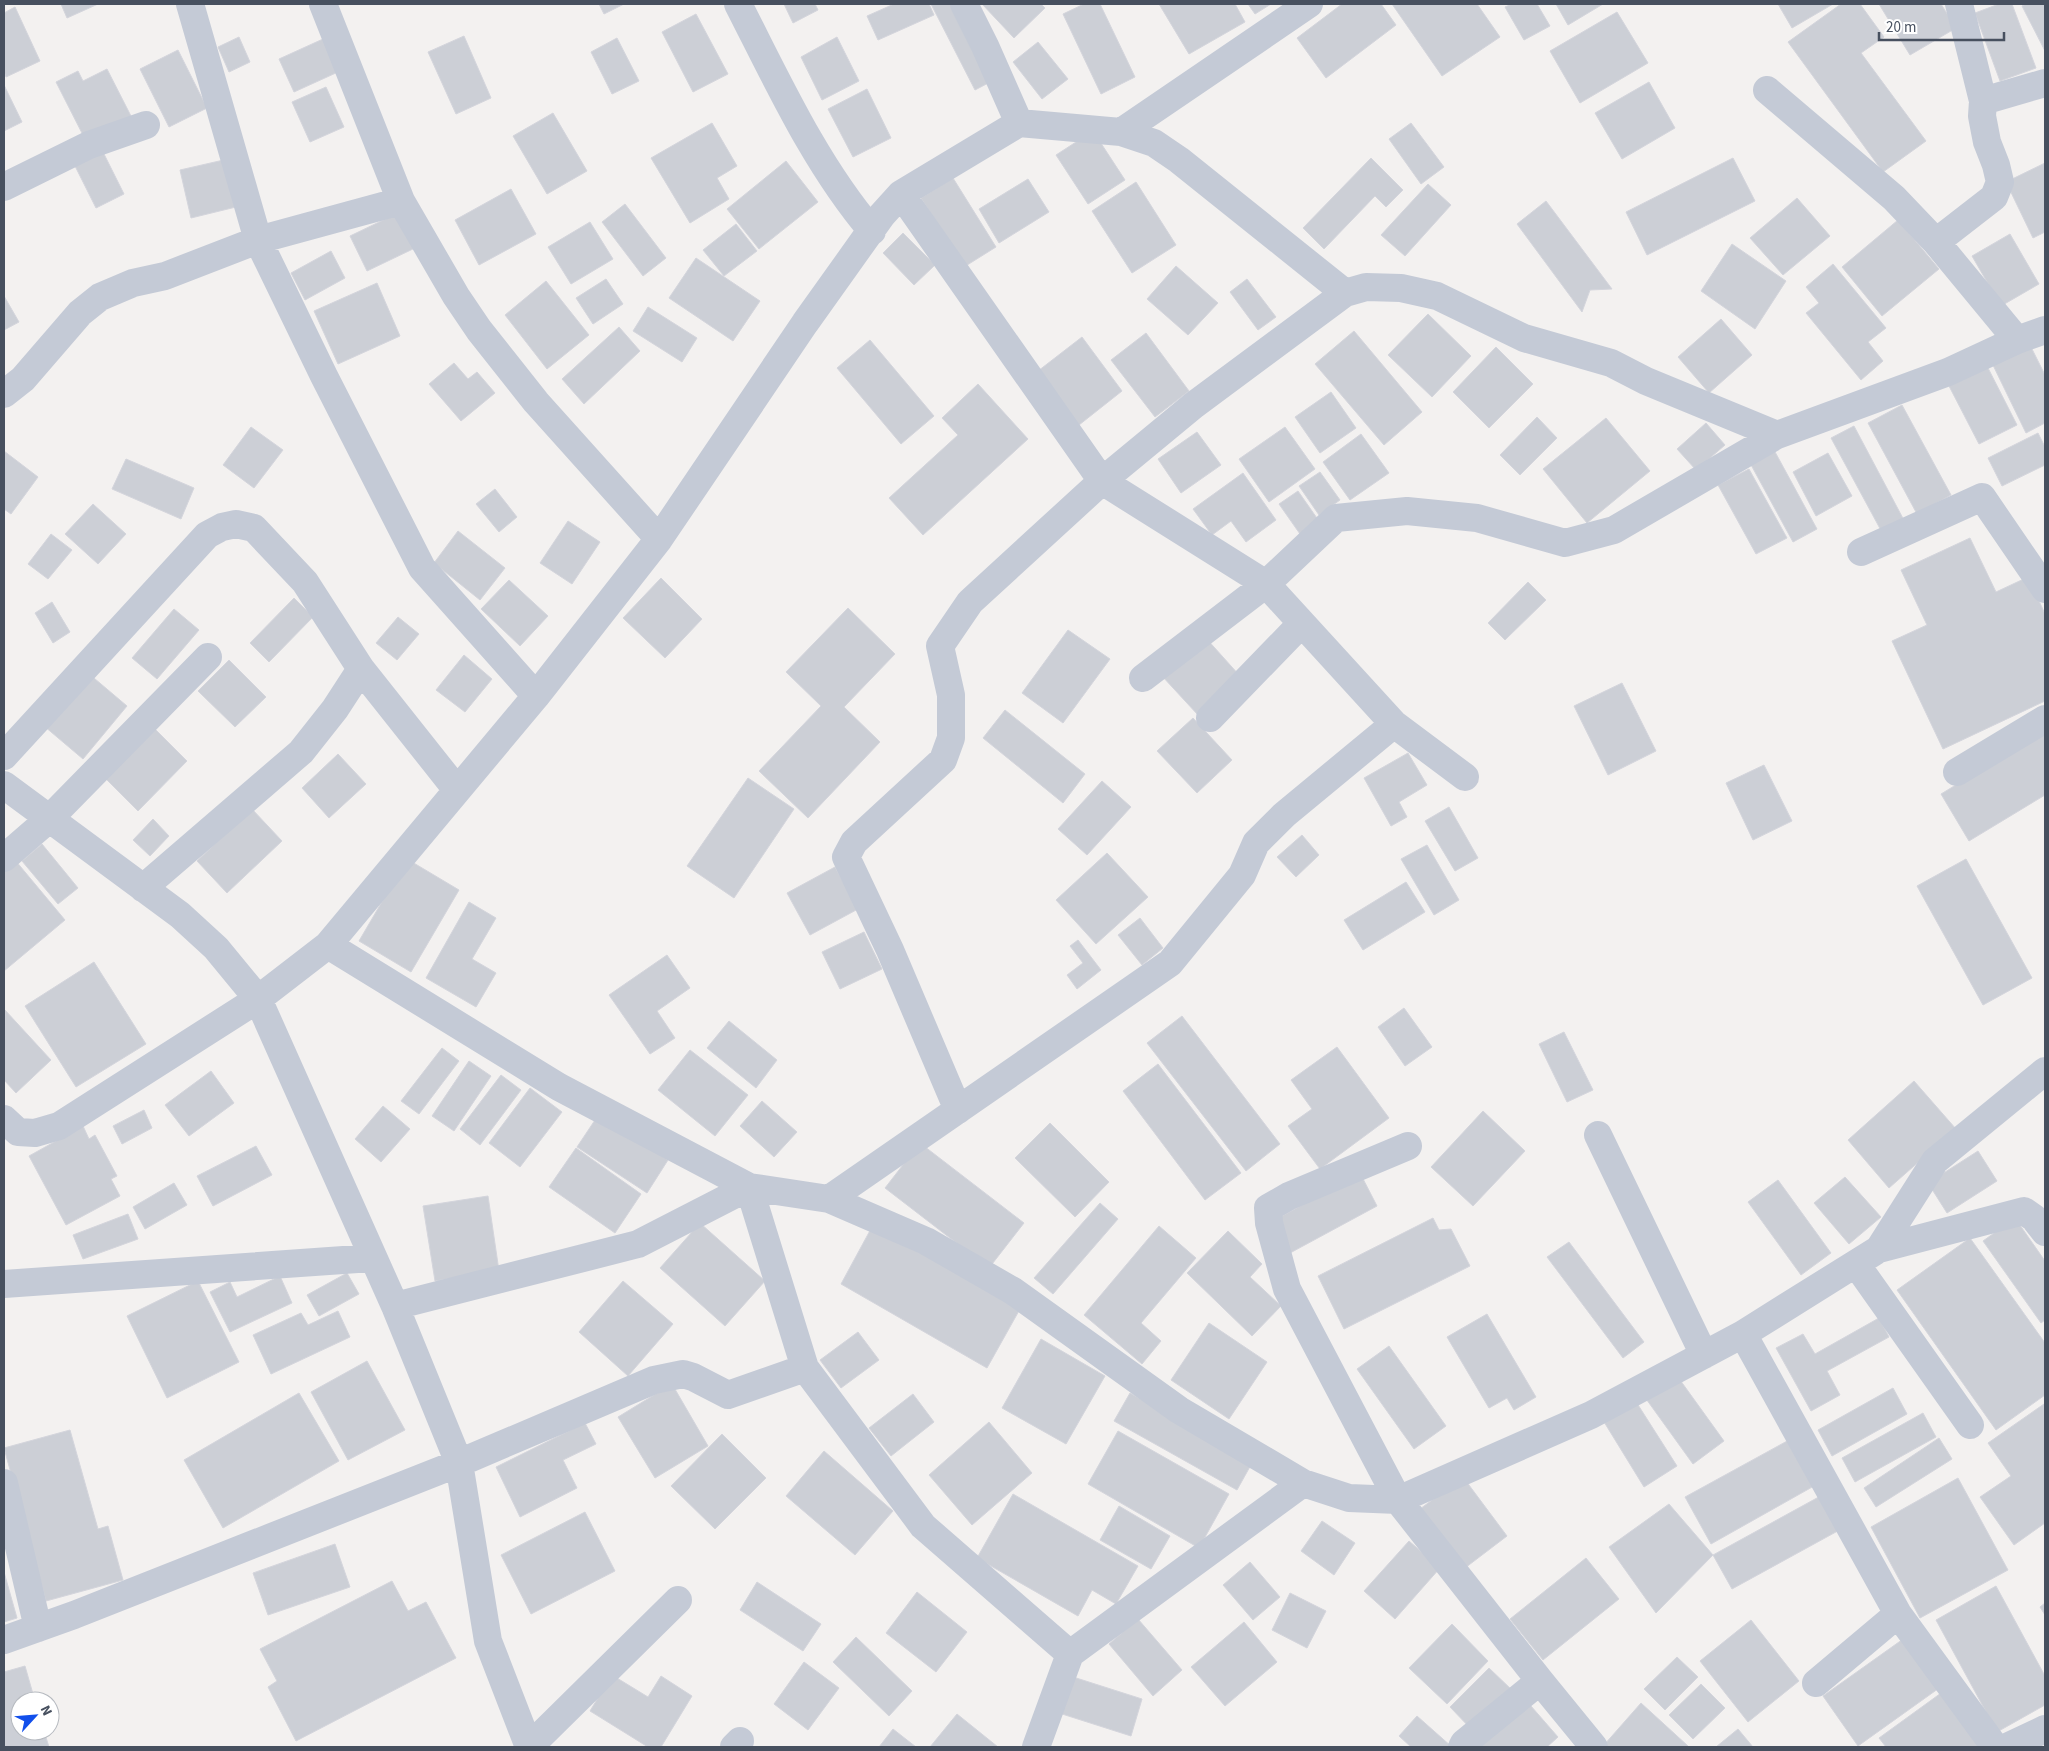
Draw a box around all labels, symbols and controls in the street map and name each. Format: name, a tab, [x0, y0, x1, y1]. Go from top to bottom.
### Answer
scale bar	[1879, 10, 2004, 42]
text: 20 m	[1886, 17, 1916, 38]
north arrow	[10, 1691, 60, 1741]
text: N	[35, 1702, 57, 1719]

